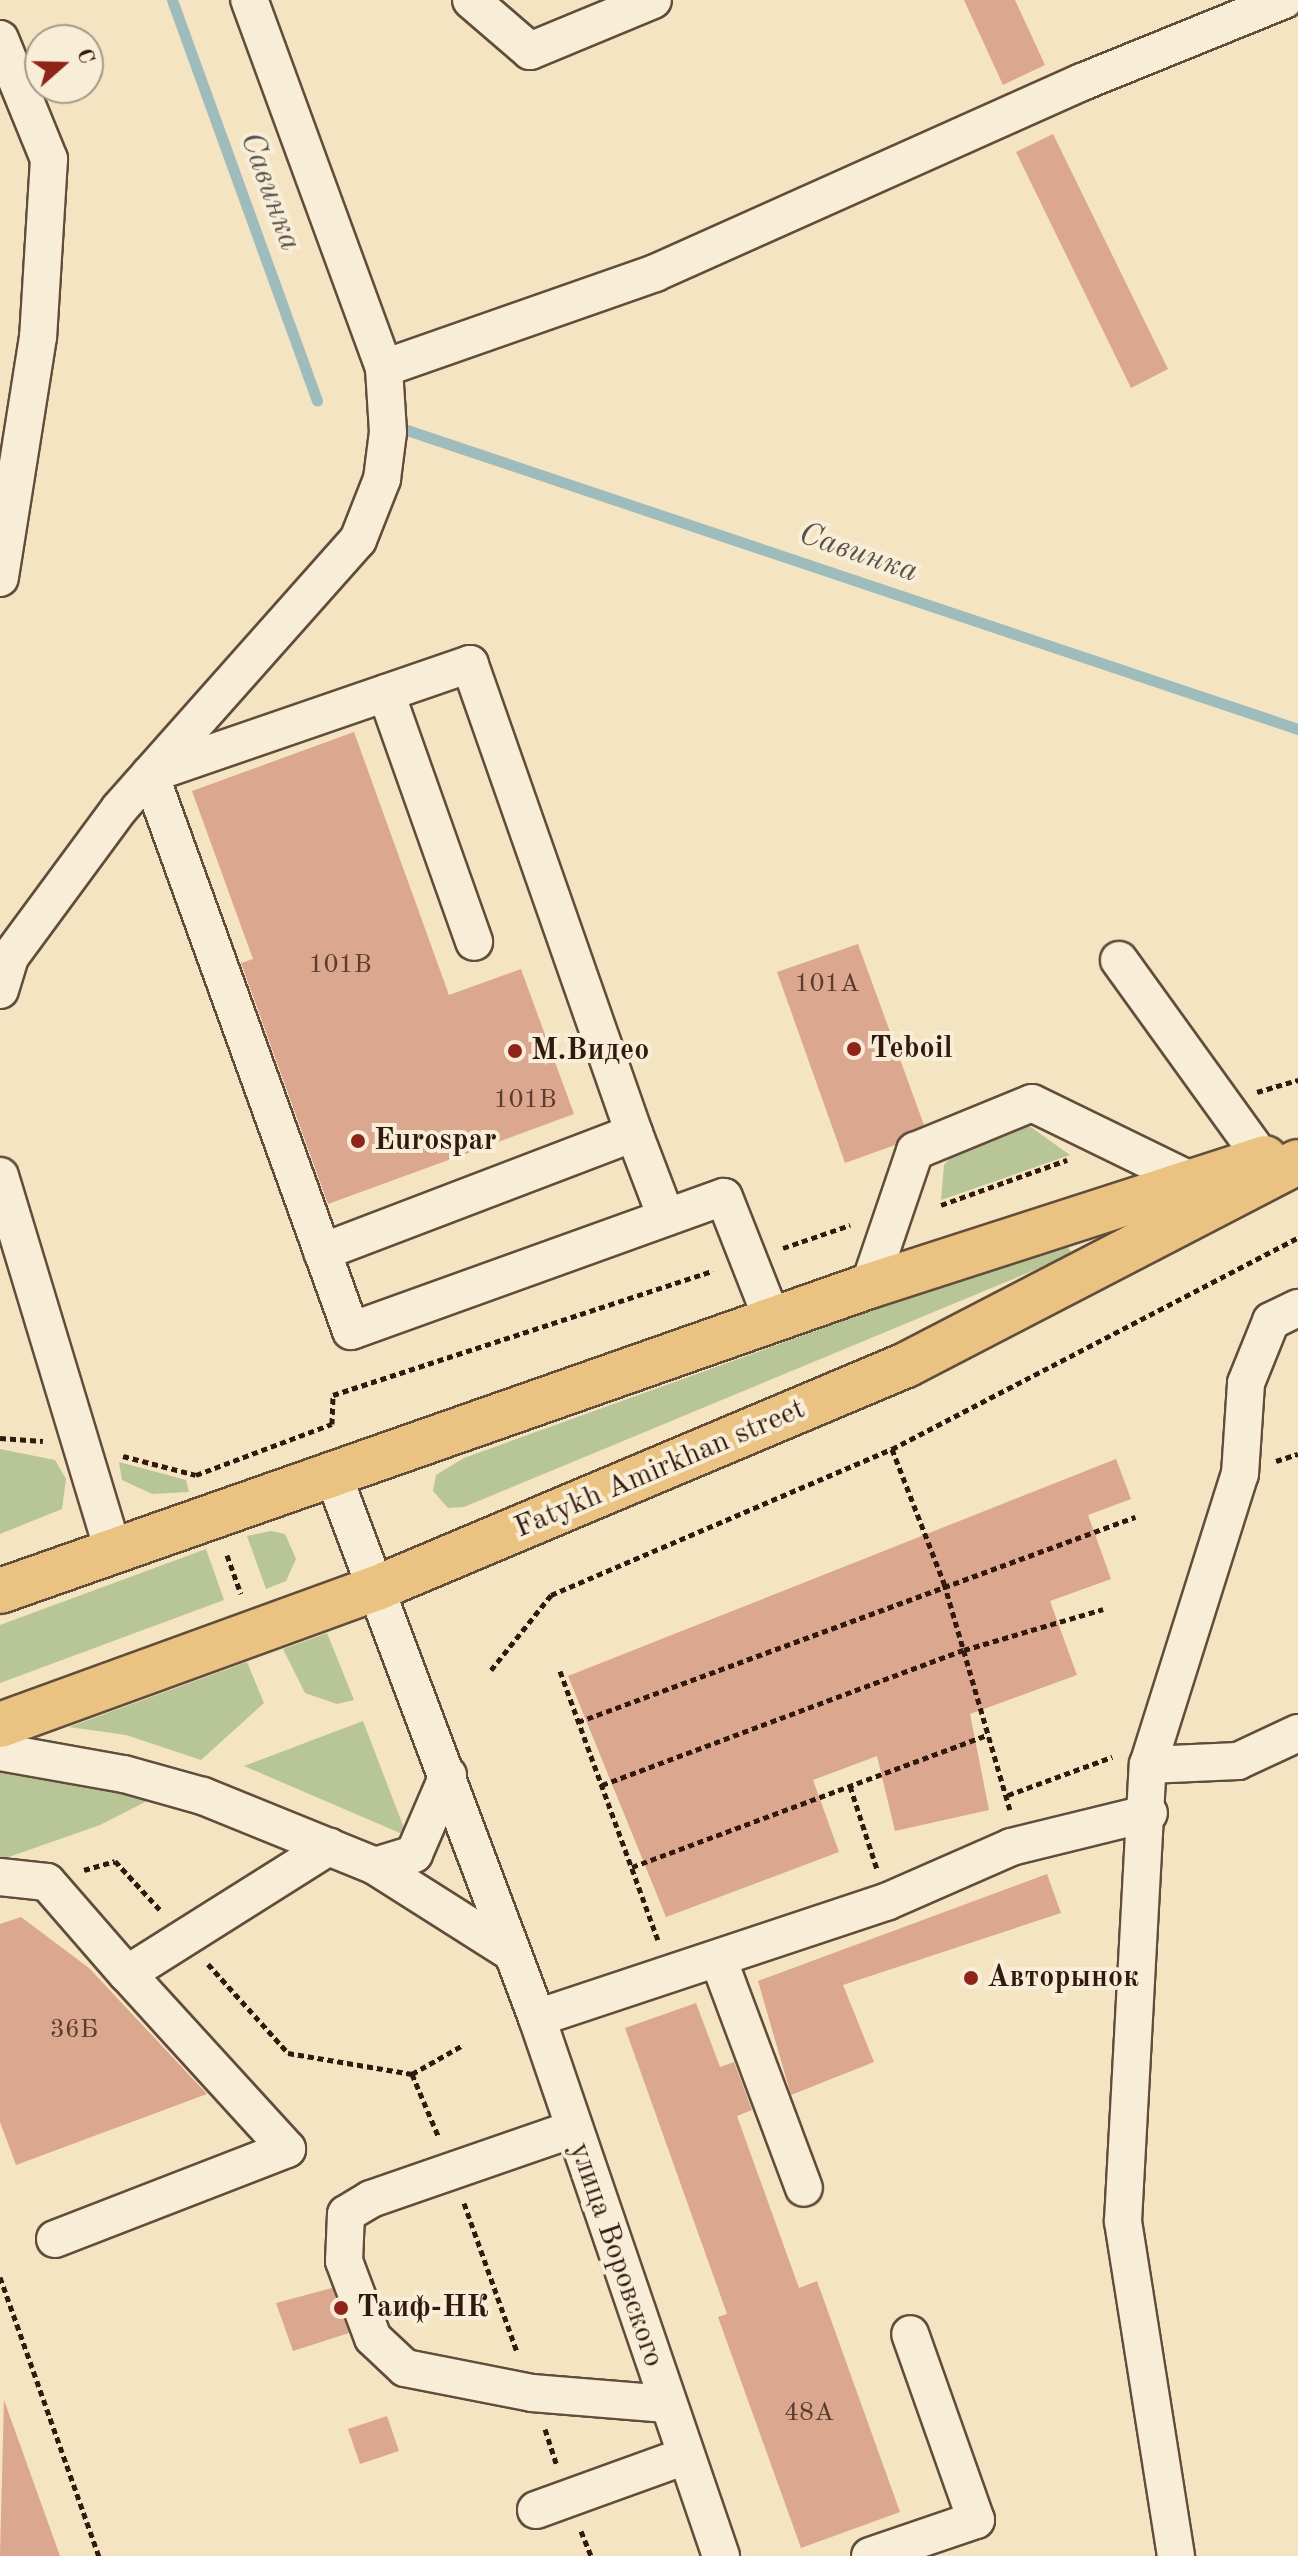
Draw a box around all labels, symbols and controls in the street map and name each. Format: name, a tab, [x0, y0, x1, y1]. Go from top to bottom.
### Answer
north arrow	[24, 24, 104, 104]
text: С	[72, 46, 97, 67]
water label: Савинка	[230, 127, 308, 257]
water label: Савинка	[793, 516, 923, 592]
house number: 101В	[308, 950, 372, 982]
house number: 101А	[794, 969, 860, 1001]
place label: Teboil	[870, 1031, 953, 1067]
place label: М.Видео	[531, 1033, 649, 1069]
marker: Teboil	[845, 1040, 863, 1058]
marker: М.Видео	[506, 1042, 524, 1060]
house number: 101В	[493, 1085, 557, 1117]
place label: Eurospar	[374, 1123, 497, 1159]
marker: Eurospar	[349, 1132, 367, 1150]
street label: Fatykh Amirkhan street	[509, 1391, 811, 1547]
place label: Авторынок	[987, 1960, 1139, 1996]
marker: Авторынок	[962, 1969, 980, 1987]
house number: 36Б	[50, 2015, 98, 2047]
street label: улица Воровского	[561, 2138, 671, 2372]
place label: Таиф-НК	[357, 2290, 489, 2326]
marker: Таиф-НК	[332, 2299, 350, 2317]
house number: 48А	[784, 2398, 834, 2430]

